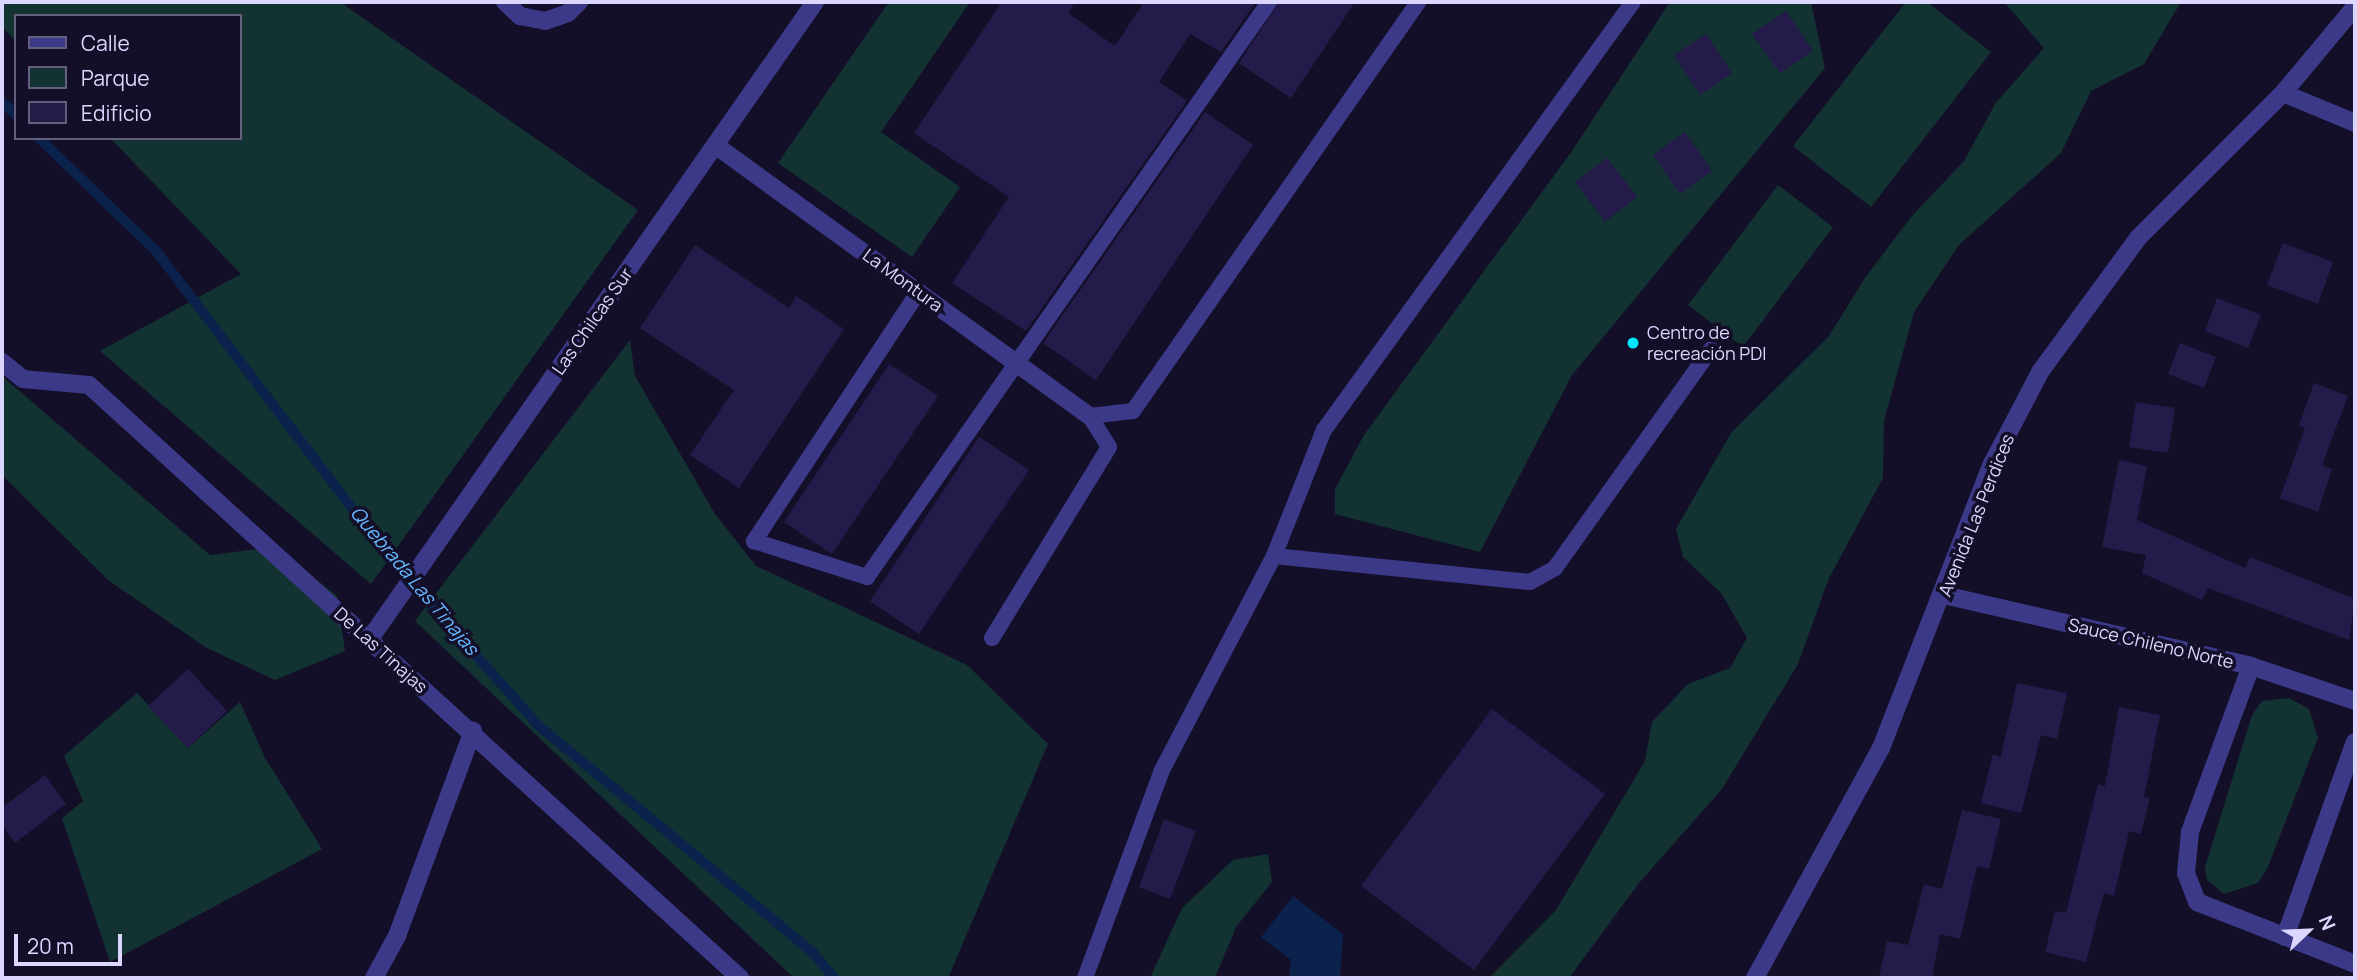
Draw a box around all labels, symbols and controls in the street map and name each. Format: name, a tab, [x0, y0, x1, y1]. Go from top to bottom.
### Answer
legend	[14, 14, 242, 140]
text: Calle	[81, 29, 130, 57]
text: Parque	[81, 64, 150, 92]
text: Edificio	[81, 99, 152, 127]
street label: La Montura	[859, 244, 947, 316]
street label: Las Chilcas Sur	[547, 263, 637, 379]
place label: Centro de recreación PDI	[1647, 322, 1766, 364]
marker: Centro de recreación PDI	[1625, 335, 1641, 351]
street label: Avenida Las Perdices	[1934, 431, 2018, 599]
water label: Quebrada Las Tinajas	[345, 502, 483, 660]
street label: De Las Tinajas	[330, 602, 432, 698]
street label: Sauce Chileno Norte	[2066, 613, 2236, 673]
north arrow	[2273, 896, 2343, 966]
text: N	[2313, 911, 2342, 934]
scale bar	[18, 920, 126, 964]
text: 20 m	[27, 932, 74, 960]

